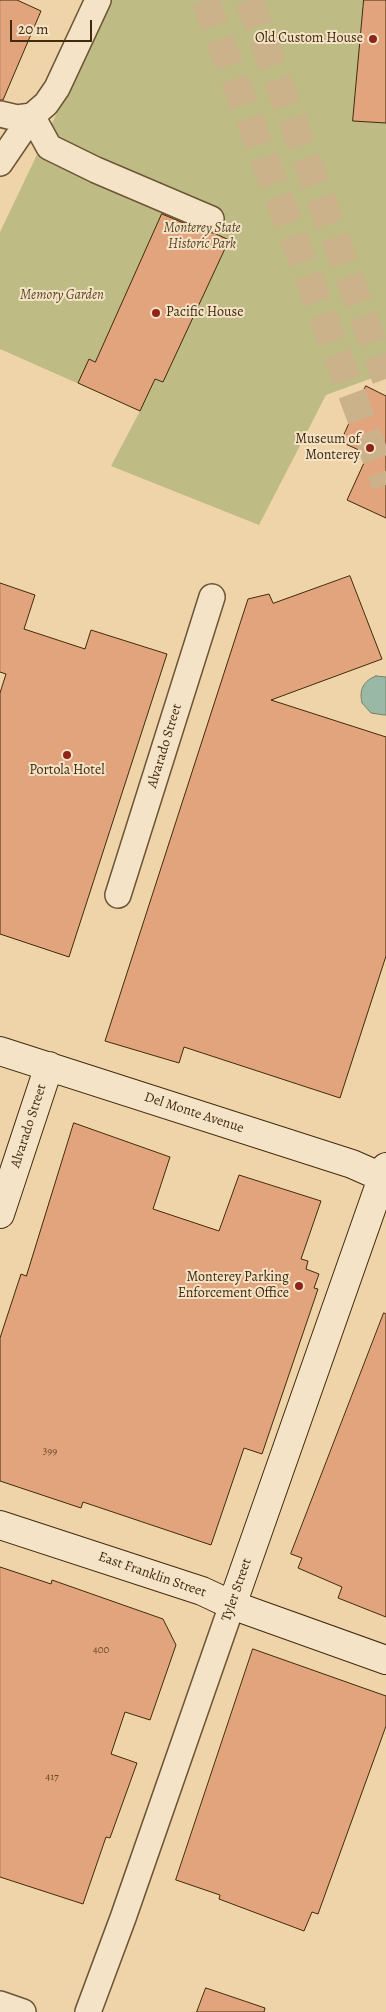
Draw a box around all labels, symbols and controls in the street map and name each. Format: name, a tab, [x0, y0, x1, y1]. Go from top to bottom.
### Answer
scale bar	[12, 10, 95, 42]
text: 20 m	[18, 19, 49, 39]
place label: Old Custom House	[255, 31, 363, 47]
marker: Old Custom House	[367, 33, 379, 45]
park label: Monterey State Historic Park	[163, 221, 241, 253]
park label: Memory Garden	[20, 288, 104, 304]
place label: Pacific House	[166, 305, 243, 321]
marker: Pacific House	[150, 307, 162, 319]
place label: Museum of Monterey	[295, 432, 360, 464]
marker: Museum of Monterey	[364, 442, 376, 454]
street label: Alvarado Street	[144, 702, 186, 790]
marker: Portola Hotel	[61, 749, 73, 761]
place label: Portola Hotel	[29, 763, 105, 779]
street label: Alvarado Street	[8, 1082, 50, 1170]
street label: Del Monte Avenue	[142, 1089, 246, 1137]
place label: Monterey Parking Enforcement Office	[178, 1270, 289, 1302]
marker: Monterey Parking Enforcement Office	[293, 1280, 305, 1292]
house number: 399	[43, 1444, 57, 1458]
street label: East Franklin Street	[96, 1549, 208, 1601]
street label: Tyler Street	[218, 1556, 256, 1624]
house number: 400	[93, 1643, 109, 1657]
house number: 417	[45, 1770, 59, 1784]

